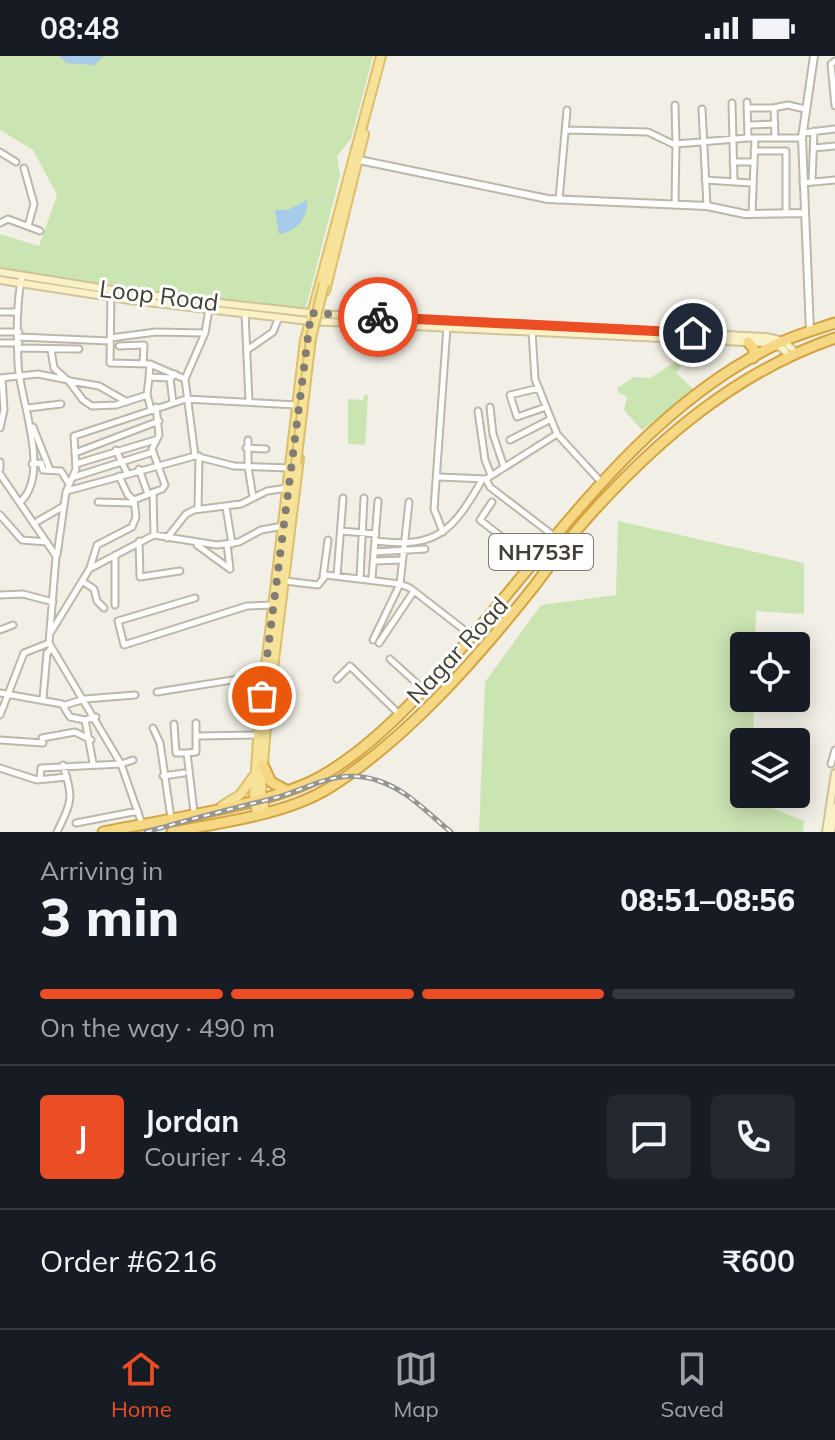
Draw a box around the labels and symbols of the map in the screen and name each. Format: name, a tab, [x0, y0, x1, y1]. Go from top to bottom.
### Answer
street label: Loop Road	[98, 273, 220, 317]
courier	[338, 277, 418, 357]
pin	[659, 299, 727, 367]
road number: NH753F	[489, 534, 593, 570]
street label: Nagar Road	[400, 590, 514, 710]
pin	[228, 662, 296, 730]

